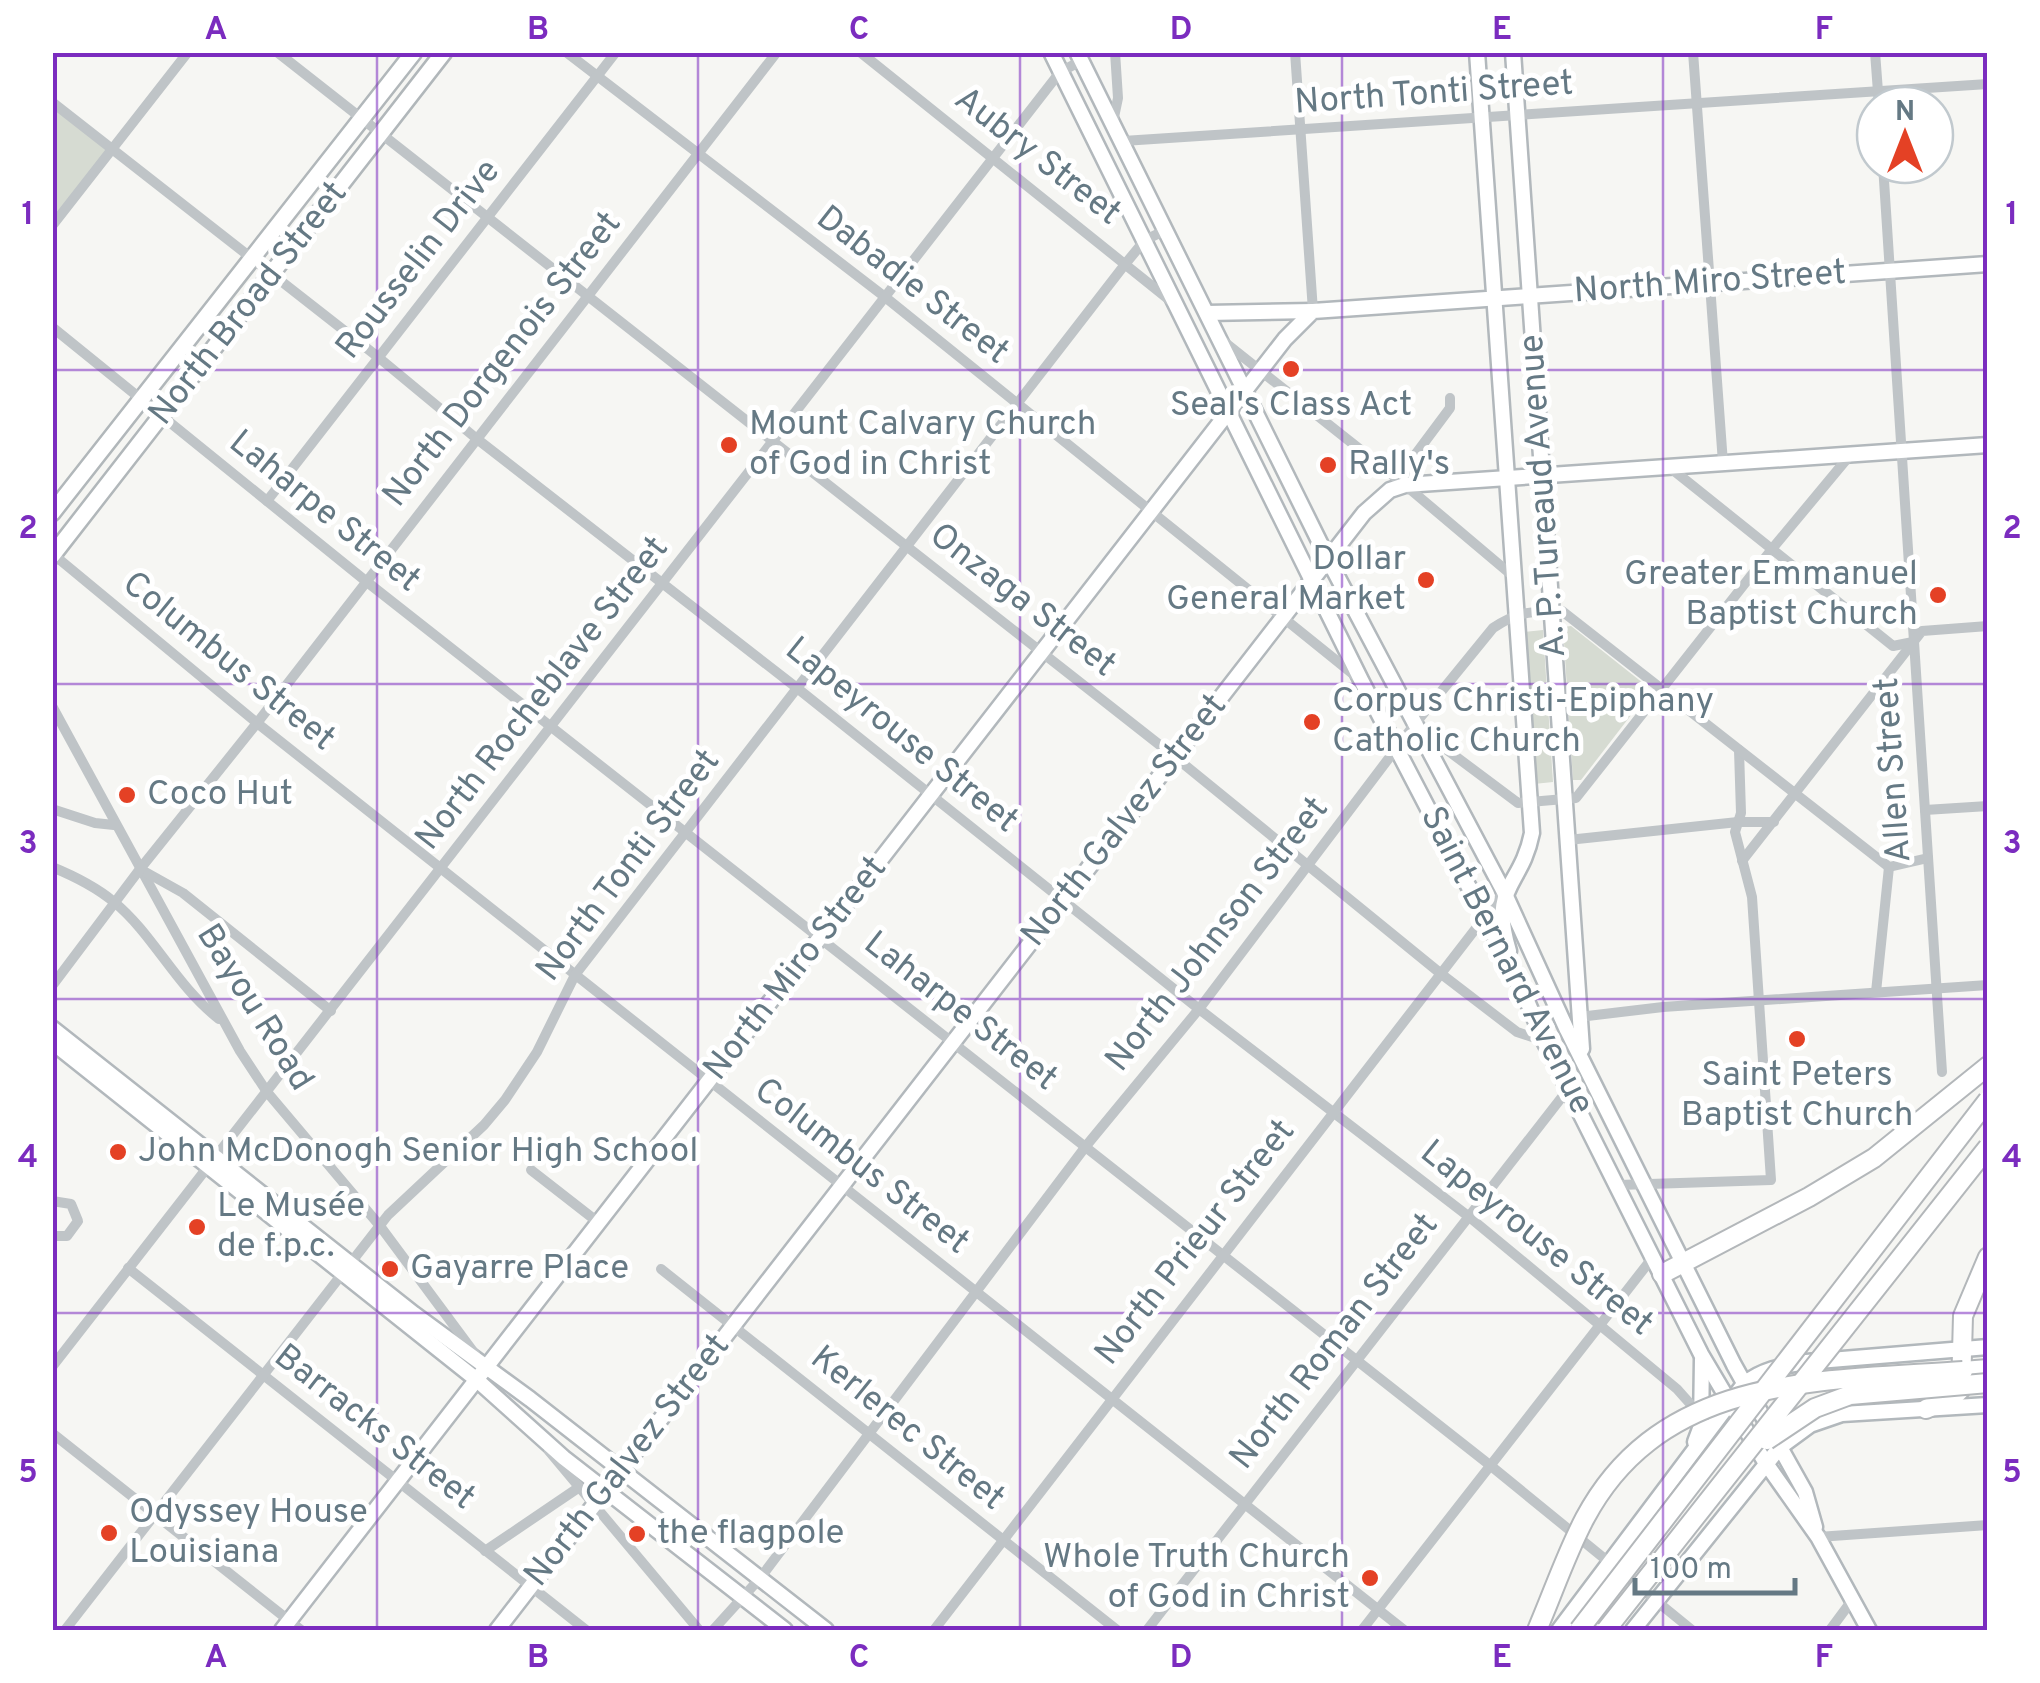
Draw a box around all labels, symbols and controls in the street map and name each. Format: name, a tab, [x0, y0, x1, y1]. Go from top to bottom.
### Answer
text: A	[205, 11, 227, 51]
text: B	[527, 11, 549, 51]
text: C	[849, 11, 869, 51]
text: D	[1170, 11, 1192, 51]
text: E	[1492, 11, 1512, 51]
text: F	[1815, 11, 1833, 51]
street label: North Tonti Street	[1293, 62, 1575, 126]
street label: Aubry Street	[945, 78, 1129, 236]
north arrow	[1855, 85, 1955, 185]
text: N	[1895, 95, 1915, 131]
street label: Rousselin Drive	[327, 151, 511, 369]
street label: North Broad Street	[140, 173, 358, 435]
text: 1	[22, 196, 34, 236]
text: 1	[2006, 196, 2018, 236]
street label: Dabadie Street	[807, 197, 1017, 375]
street label: North Dorgenois Street	[374, 204, 632, 516]
street label: North Miro Street	[1572, 252, 1848, 314]
street label: A. P. Tureaud Avenue	[1511, 333, 1577, 659]
marker: Seal's Class Act	[1280, 358, 1302, 380]
place label: Seal's Class Act	[1170, 384, 1412, 428]
place label: Mount Calvary Church of God in Christ	[749, 403, 1097, 487]
street label: Laharpe Street	[219, 421, 429, 603]
marker: Mount Calvary Church of God in Christ	[718, 434, 740, 456]
place label: Rally's	[1348, 443, 1450, 487]
marker: Rally's	[1317, 454, 1339, 476]
text: 2	[18, 510, 38, 550]
text: 2	[2002, 510, 2022, 550]
street label: Onzaga Street	[920, 514, 1124, 688]
street label: North Rocheblave Street	[407, 528, 679, 860]
place label: Dollar General Market	[1166, 538, 1406, 622]
place label: Greater Emmanuel Baptist Church	[1624, 553, 1918, 637]
street label: Columbus Street	[113, 563, 343, 761]
marker: Dollar General Market	[1415, 569, 1437, 591]
marker: Greater Emmanuel Baptist Church	[1927, 584, 1949, 606]
street label: Lapeyrouse Street	[776, 629, 1026, 843]
street label: Allen Street	[1866, 676, 1922, 864]
place label: Corpus Christi-Epiphany Catholic Church	[1332, 680, 1714, 764]
street label: North Galvez Street	[1013, 686, 1237, 956]
marker: Corpus Christi-Epiphany Catholic Church	[1301, 711, 1323, 733]
street label: North Tonti Street	[527, 741, 731, 991]
place label: Coco Hut	[147, 773, 293, 817]
marker: Coco Hut	[116, 784, 138, 806]
street label: North Johnson Street	[1097, 789, 1339, 1081]
street label: Saint Bernard Avenue	[1409, 800, 1603, 1122]
text: 3	[18, 825, 38, 865]
text: 3	[2002, 825, 2022, 865]
street label: North Miro Street	[695, 848, 897, 1090]
street label: Bayou Road	[185, 916, 323, 1100]
street label: Laharpe Street	[854, 923, 1066, 1101]
marker: Saint Peters Baptist Church	[1786, 1028, 1808, 1050]
place label: Saint Peters Baptist Church	[1681, 1054, 1913, 1138]
street label: Columbus Street	[744, 1069, 978, 1265]
street label: North Prieur Street	[1086, 1111, 1306, 1375]
place label: John McDonogh Senior High School	[138, 1130, 698, 1174]
street label: Lapeyrouse Street	[1411, 1132, 1661, 1346]
text: 4	[18, 1139, 38, 1179]
text: 4	[2002, 1139, 2022, 1179]
marker: John McDonogh Senior High School	[107, 1141, 129, 1163]
place label: Le Musée de f.p.c.	[217, 1185, 365, 1269]
street label: North Roman Street	[1221, 1205, 1449, 1479]
marker: Le Musée de f.p.c.	[186, 1216, 208, 1238]
place label: Gayarre Place	[410, 1247, 629, 1291]
marker: Gayarre Place	[379, 1258, 401, 1280]
street label: North Galvez Street	[516, 1326, 740, 1596]
street label: Barracks Street	[264, 1336, 484, 1520]
street label: Kerlerec Street	[801, 1337, 1013, 1521]
text: 5	[18, 1454, 38, 1494]
text: 5	[2002, 1454, 2022, 1494]
place label: Odyssey House Louisiana	[129, 1491, 368, 1575]
place label: the flagpole	[657, 1512, 844, 1556]
marker: Odyssey House Louisiana	[98, 1522, 120, 1544]
marker: the flagpole	[626, 1523, 648, 1545]
scale bar	[1635, 1533, 1795, 1595]
place label: Whole Truth Church of God in Christ	[1043, 1536, 1350, 1620]
text: 100 m	[1650, 1552, 1732, 1589]
marker: Whole Truth Church of God in Christ	[1359, 1567, 1381, 1589]
text: A	[205, 1639, 227, 1679]
text: B	[527, 1639, 549, 1679]
text: C	[849, 1639, 869, 1679]
text: D	[1170, 1639, 1192, 1679]
text: E	[1492, 1639, 1512, 1679]
text: F	[1815, 1639, 1833, 1679]

